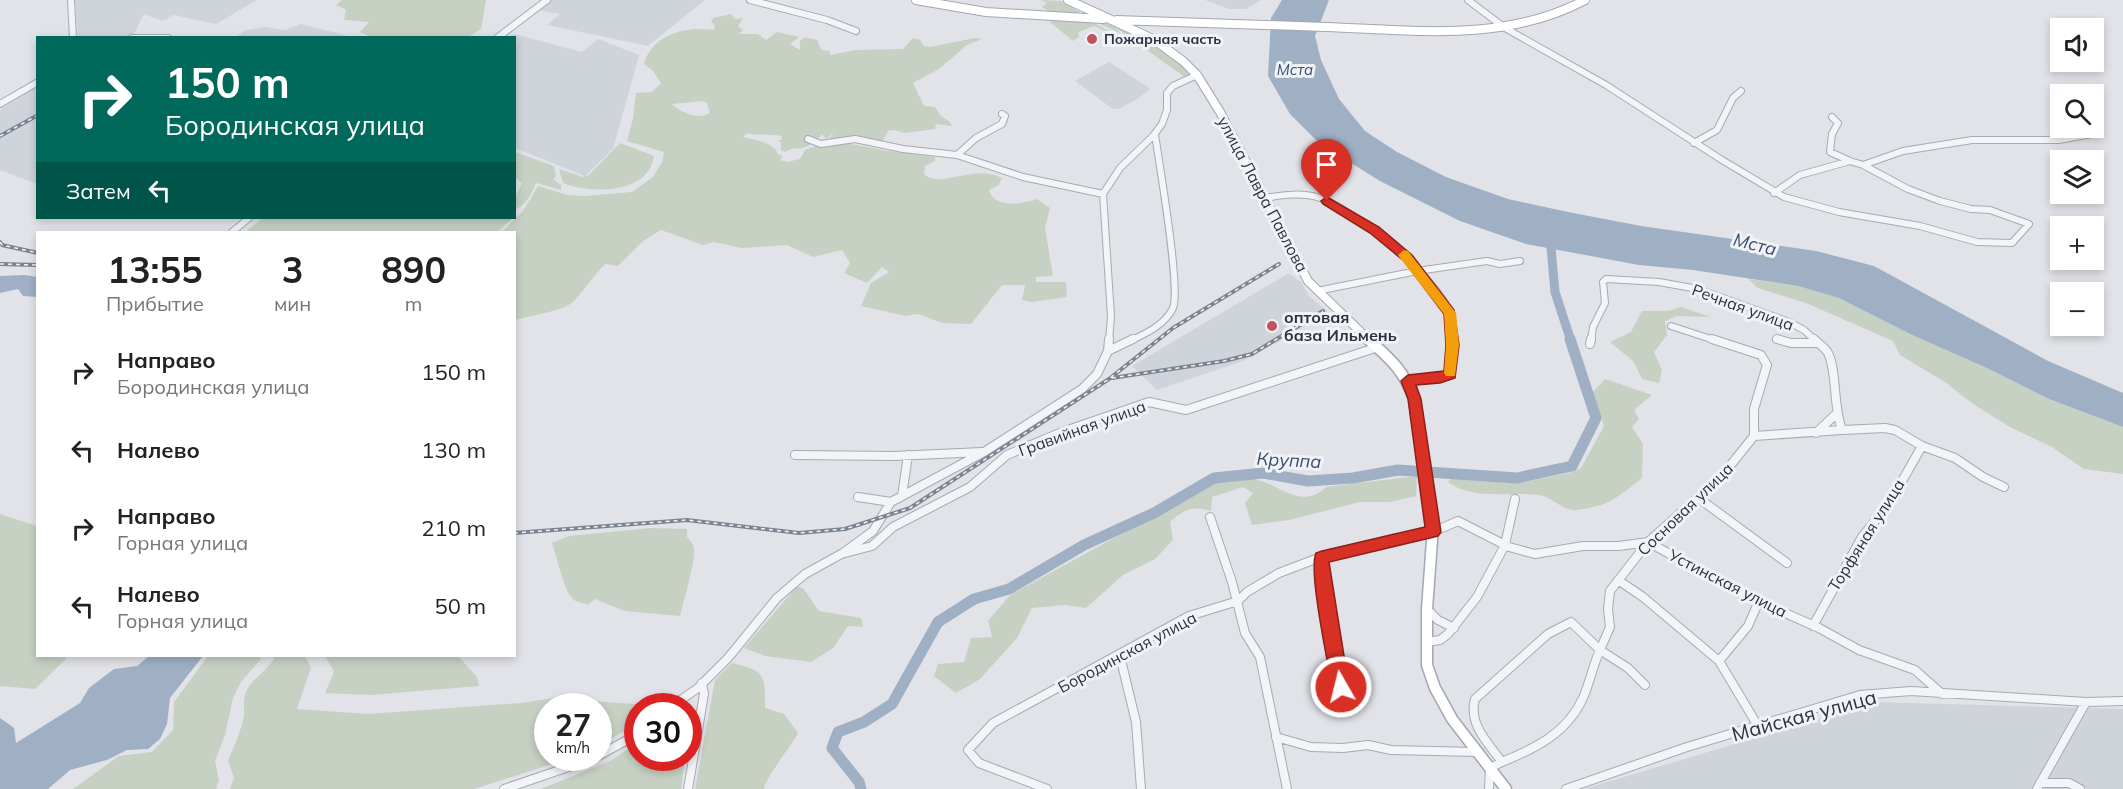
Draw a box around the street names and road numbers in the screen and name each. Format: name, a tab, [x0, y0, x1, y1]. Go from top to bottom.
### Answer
street label: улица Лавра Павлова	[1213, 113, 1313, 275]
street label: Речная улица	[1689, 279, 1797, 335]
street label: Гравийная улица	[1016, 396, 1148, 460]
street label: Сосновая улица	[1633, 458, 1737, 560]
street label: Торфяная улица	[1824, 475, 1908, 595]
street label: Устинская улица	[1665, 544, 1790, 621]
street label: Бородинская улица	[1054, 607, 1200, 697]
street label: Майская улица	[1729, 684, 1879, 746]

